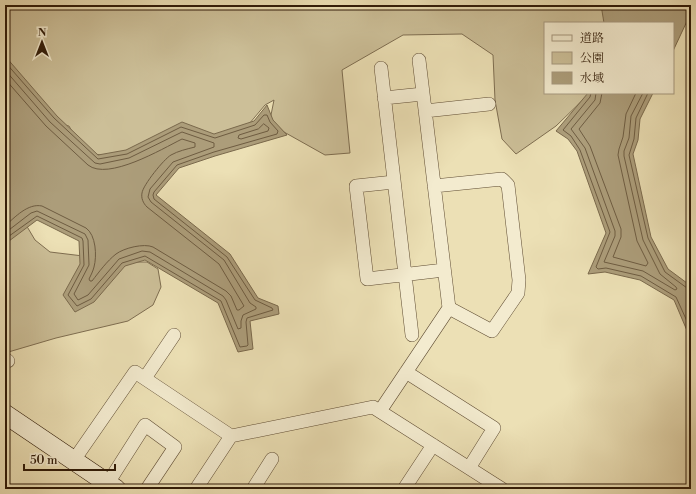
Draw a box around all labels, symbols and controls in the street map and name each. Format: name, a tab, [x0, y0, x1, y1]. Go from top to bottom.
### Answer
north arrow	[22, 22, 62, 62]
legend	[544, 22, 674, 94]
text: N	[38, 26, 47, 40]
text: 道路	[580, 31, 604, 46]
text: 公園	[580, 51, 604, 66]
text: 水域	[580, 71, 604, 86]
scale bar	[24, 446, 115, 472]
text: 50 m	[30, 453, 58, 468]

